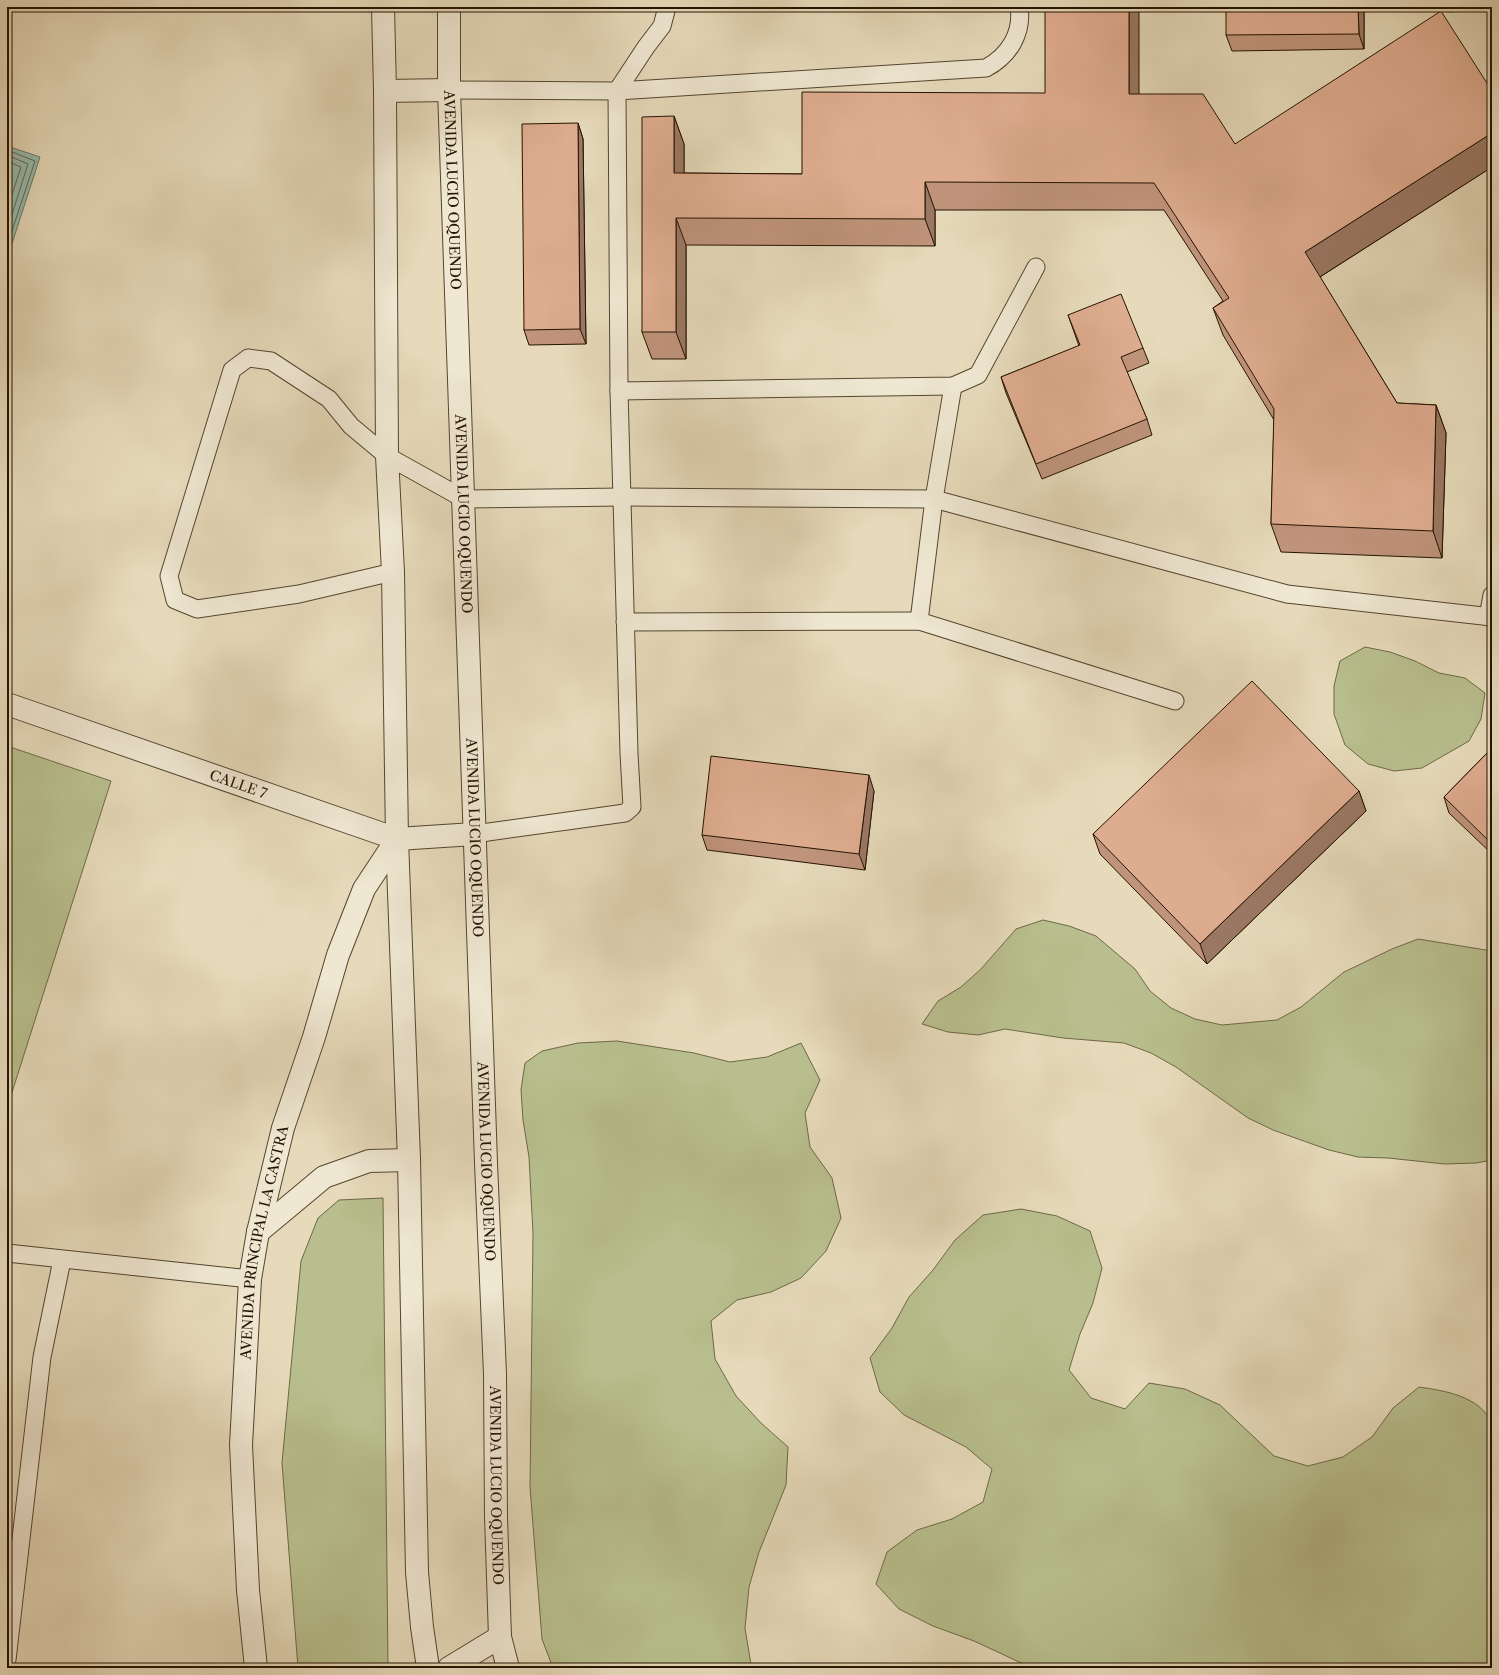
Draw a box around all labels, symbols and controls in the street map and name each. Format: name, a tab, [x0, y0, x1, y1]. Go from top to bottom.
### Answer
street label: AVENIDA LUCIO OQUENDO	[440, 89, 465, 290]
street label: AVENIDA LUCIO OQUENDO	[451, 413, 476, 614]
street label: AVENIDA LUCIO OQUENDO	[462, 736, 487, 938]
street label: CALLE 7	[207, 766, 270, 802]
street label: AVENIDA LUCIO OQUENDO	[473, 1060, 499, 1261]
street label: AVENIDA PRINCIPAL LA CASTRA	[237, 1123, 292, 1361]
street label: AVENIDA LUCIO OQUENDO	[486, 1384, 507, 1585]

